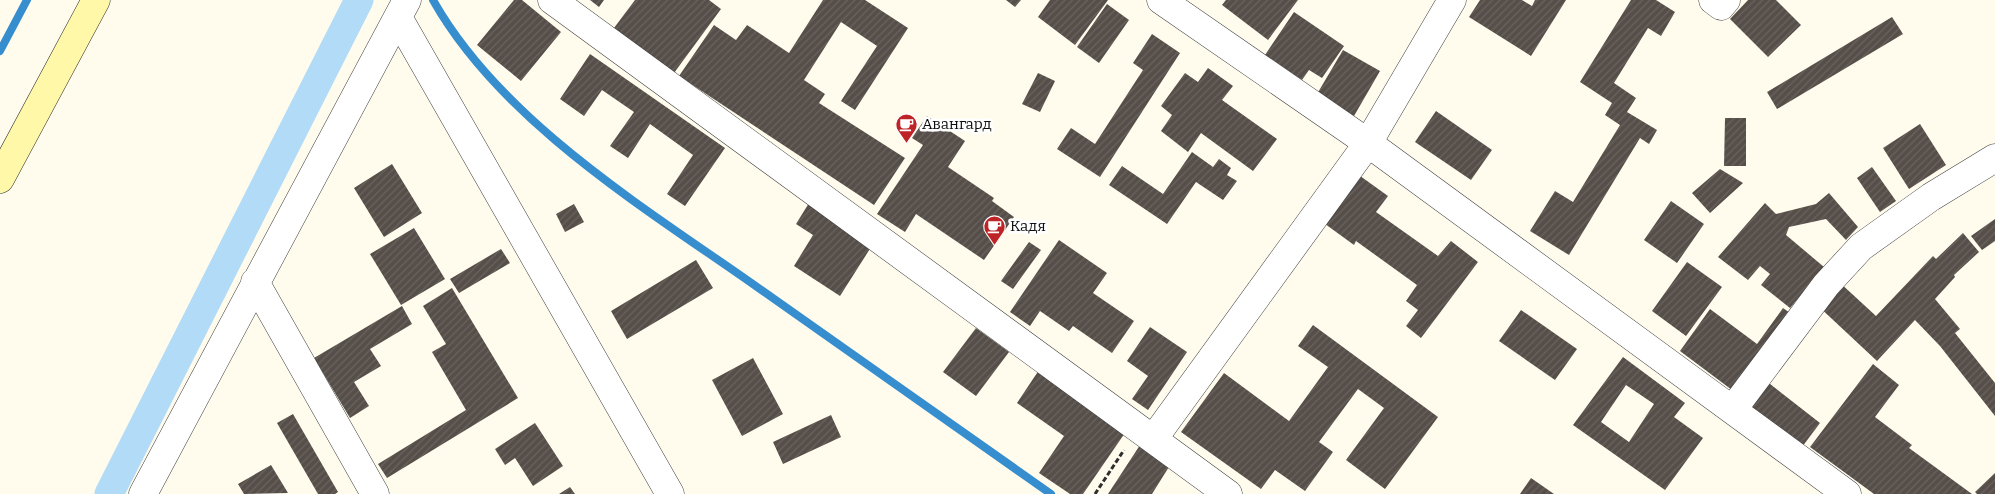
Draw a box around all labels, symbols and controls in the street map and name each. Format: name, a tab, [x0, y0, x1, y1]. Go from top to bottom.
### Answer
cafe icon: Авангард	[894, 112, 918, 143]
place label: Авангард	[922, 115, 992, 133]
cafe icon: Кадя	[982, 214, 1006, 245]
place label: Кадя	[1010, 217, 1046, 235]

